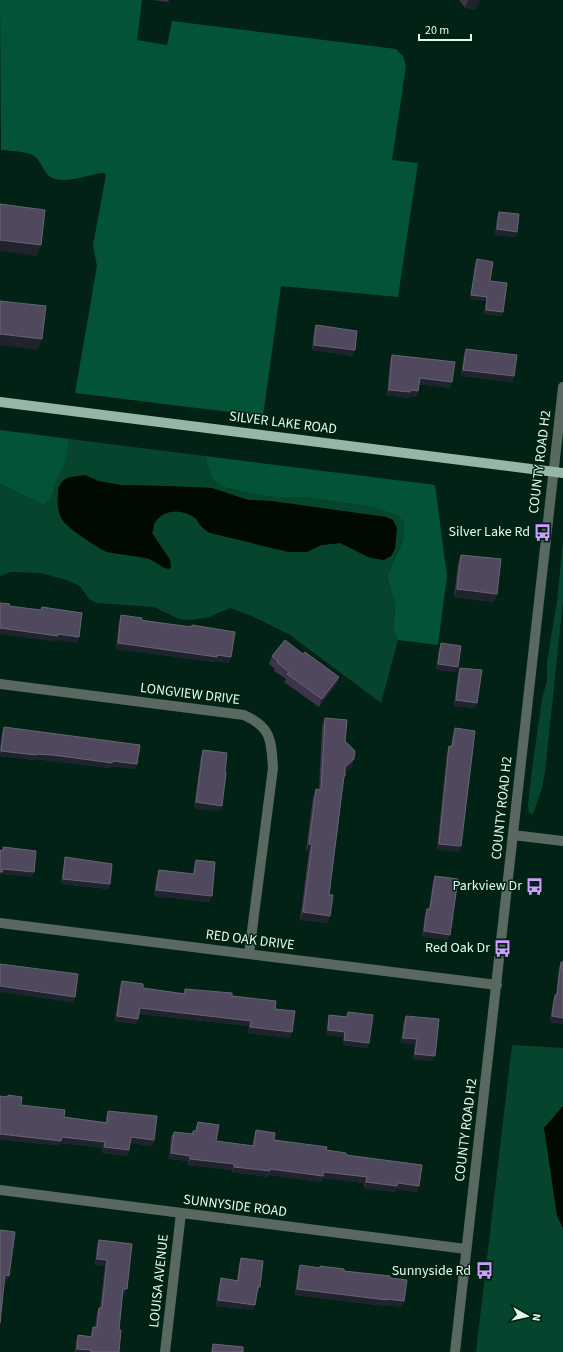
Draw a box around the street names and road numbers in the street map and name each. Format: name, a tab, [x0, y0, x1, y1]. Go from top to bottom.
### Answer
street label: SILVER LAKE ROAD	[228, 406, 338, 440]
street label: COUNTY ROAD H2	[524, 409, 556, 515]
street label: LONGVIEW DRIVE	[139, 678, 241, 710]
street label: COUNTY ROAD H2	[487, 755, 517, 861]
street label: RED OAK DRIVE	[204, 925, 296, 955]
street label: COUNTY ROAD H2	[450, 1077, 482, 1183]
street label: SUNNYSIDE ROAD	[182, 1190, 288, 1222]
street label: LOUISA AVENUE	[144, 1233, 174, 1329]

